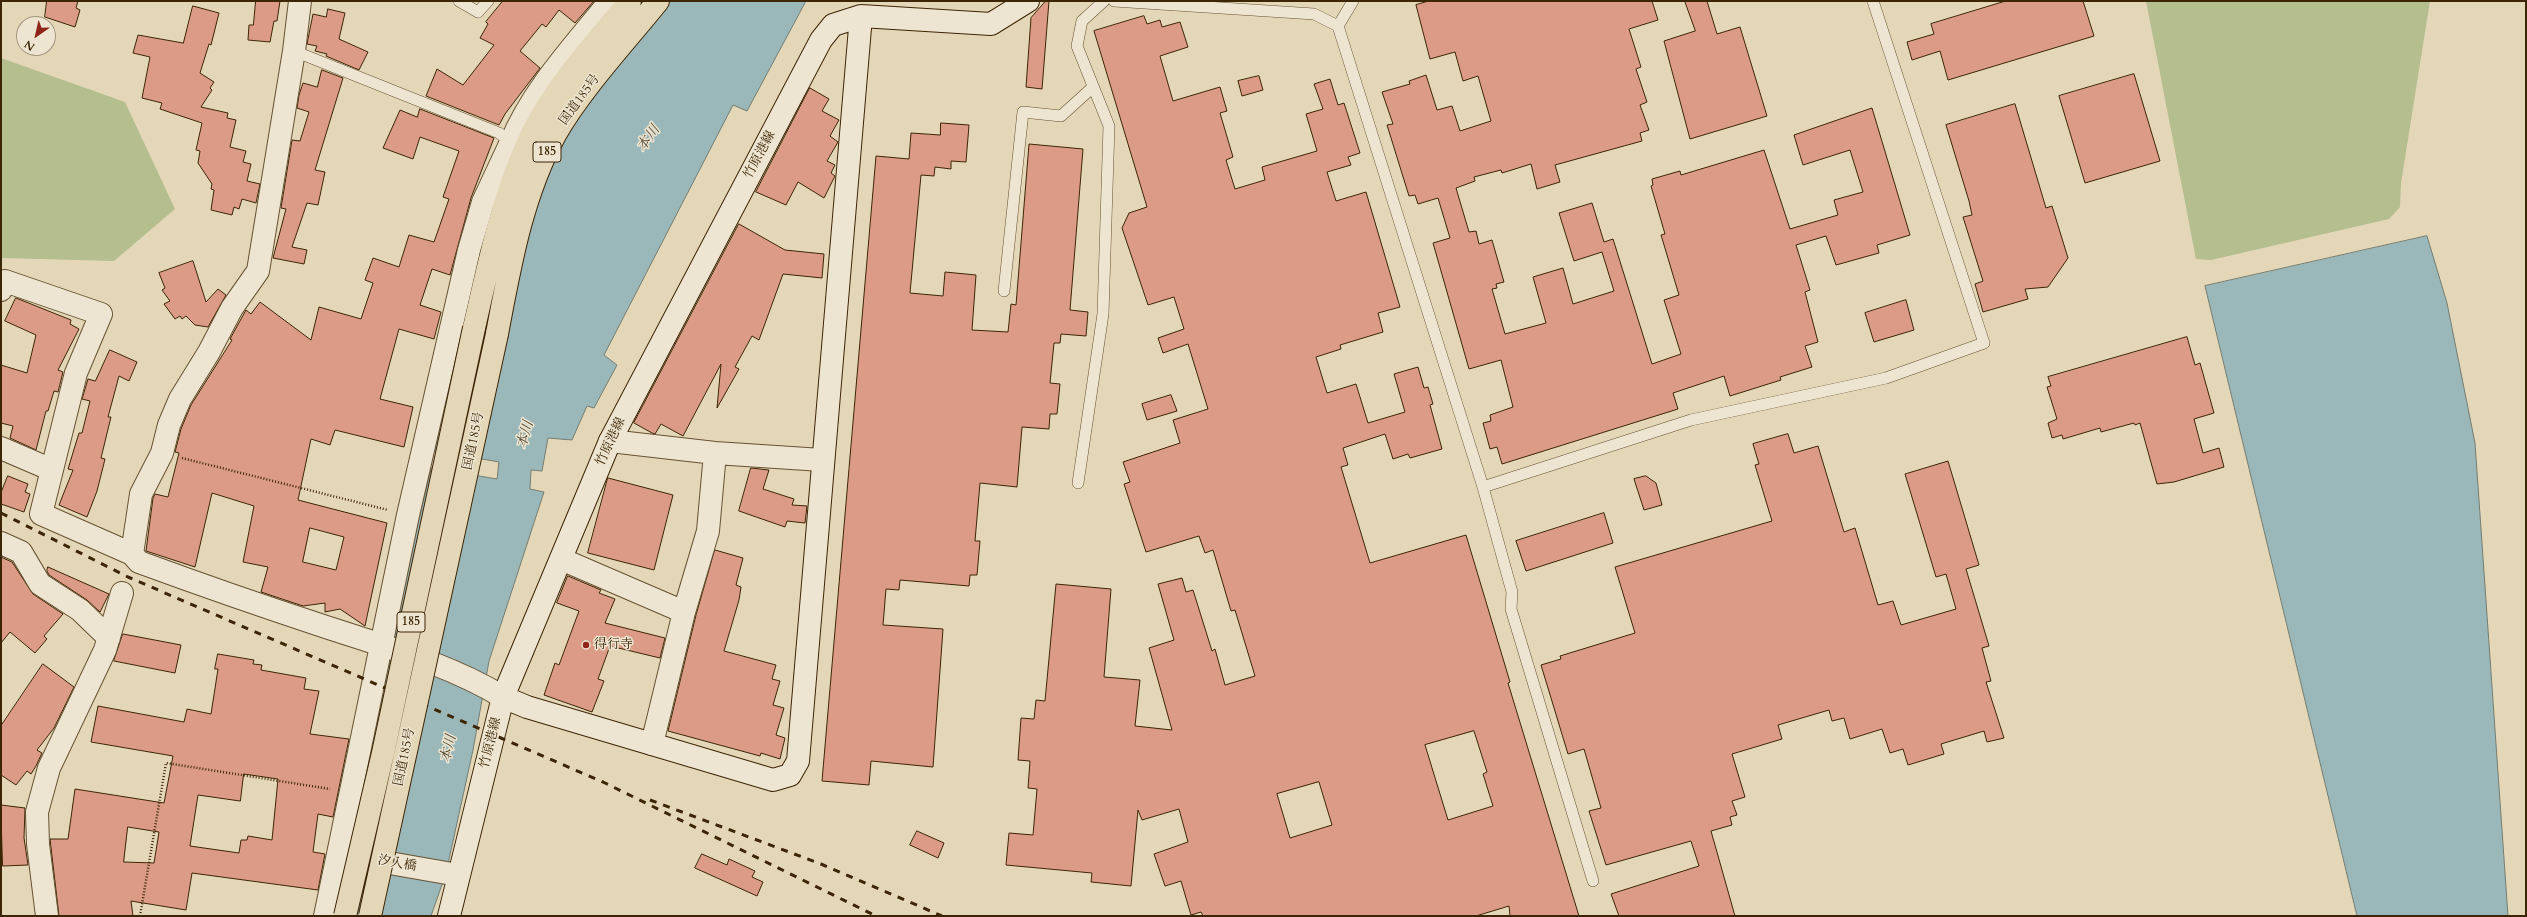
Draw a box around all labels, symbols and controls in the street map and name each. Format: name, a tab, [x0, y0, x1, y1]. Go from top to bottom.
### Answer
north arrow	[16, 16, 56, 56]
text: N	[21, 37, 38, 54]
street label: 国道185号	[556, 72, 604, 128]
water label: 本川	[634, 123, 664, 155]
street label: 竹原港線	[741, 128, 779, 182]
road number: 185	[533, 142, 561, 162]
street label: 国道185号	[460, 411, 488, 471]
street label: 竹原港線	[593, 415, 629, 469]
water label: 本川	[514, 419, 538, 451]
road number: 185	[397, 612, 425, 632]
place label: 得行寺	[594, 637, 633, 653]
marker: 得行寺	[581, 640, 591, 650]
street label: 竹原港線	[477, 716, 505, 770]
street label: 国道185号	[391, 727, 419, 787]
water label: 本川	[438, 733, 460, 765]
street label: 汐入橋	[376, 853, 418, 875]

